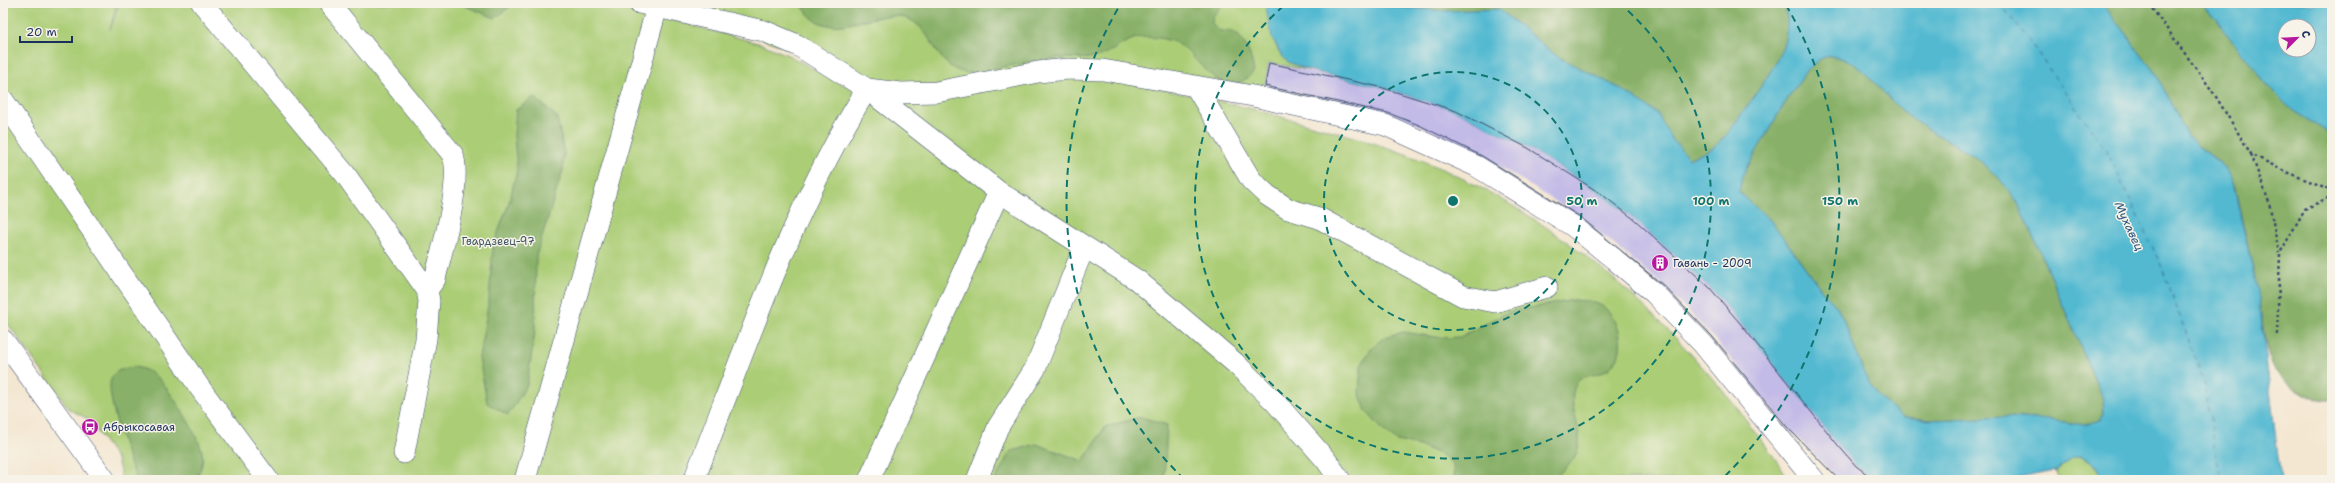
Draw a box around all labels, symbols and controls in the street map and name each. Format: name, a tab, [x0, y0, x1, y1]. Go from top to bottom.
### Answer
scale bar	[20, 18, 72, 44]
north arrow	[2277, 18, 2317, 58]
text: 20 m	[26, 24, 57, 40]
text: С	[2297, 28, 2314, 40]
text: 50 m	[1567, 193, 1598, 209]
text: 100 m	[1693, 193, 1730, 209]
text: 150 m	[1822, 193, 1858, 209]
centre of rings	[1446, 194, 1460, 208]
water label: Мухавец	[2111, 199, 2147, 253]
park label: Гвардзеец-97	[461, 234, 535, 249]
building icon: Гавань - 2009	[1650, 253, 1670, 273]
place label: Гавань - 2009	[1673, 256, 1752, 271]
bus stop icon: Абрыкосавая	[80, 417, 100, 437]
place label: Абрыкосавая	[103, 420, 175, 435]

